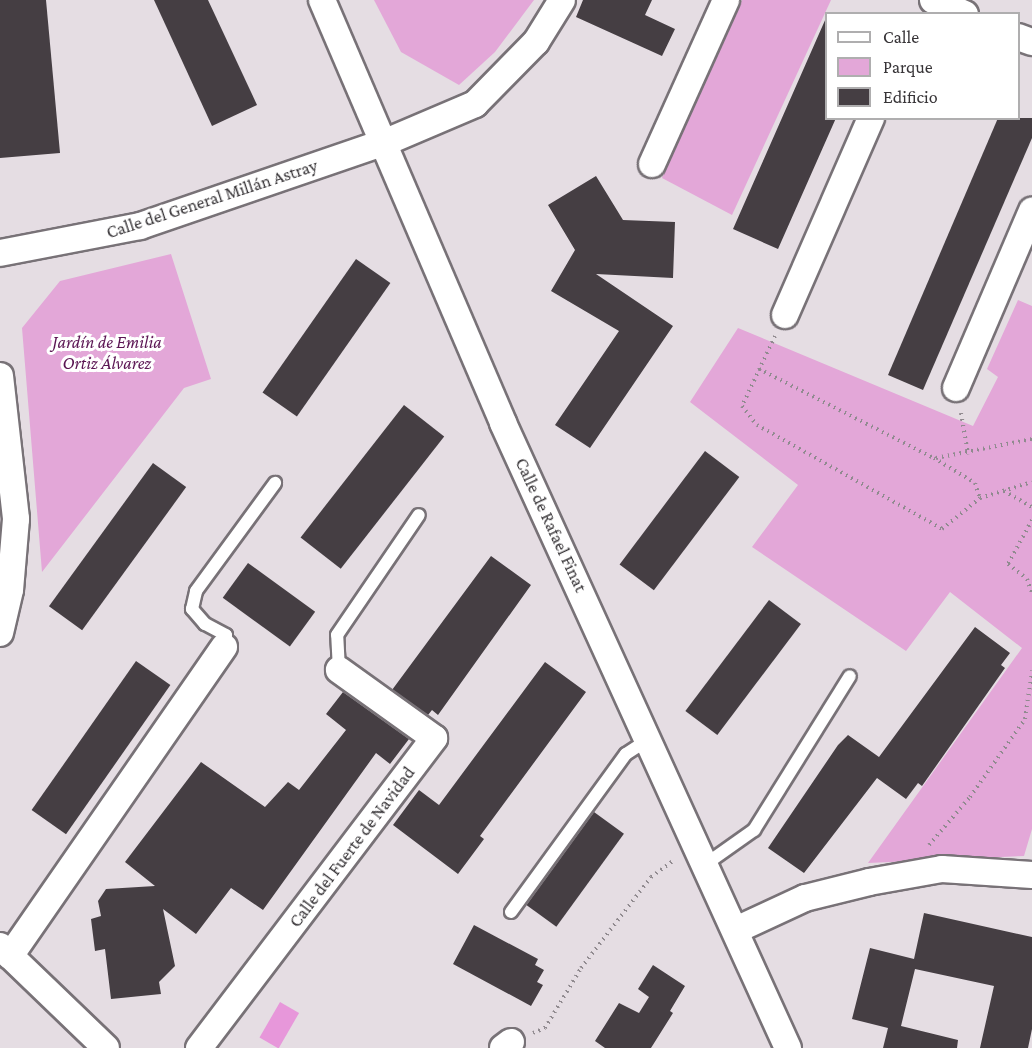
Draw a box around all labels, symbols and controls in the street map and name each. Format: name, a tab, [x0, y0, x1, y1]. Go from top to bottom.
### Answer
legend	[825, 12, 1020, 120]
text: Calle	[883, 27, 919, 47]
text: Parque	[883, 57, 933, 77]
text: Edificio	[883, 87, 938, 107]
street label: Calle del General Millán Astray	[104, 155, 320, 243]
park label: Jardín de Emilia Ortiz Álvarez	[52, 332, 162, 374]
street label: Calle de Rafael Finat	[510, 454, 592, 596]
street label: Calle del Fuerte de Navidad	[284, 762, 420, 932]

